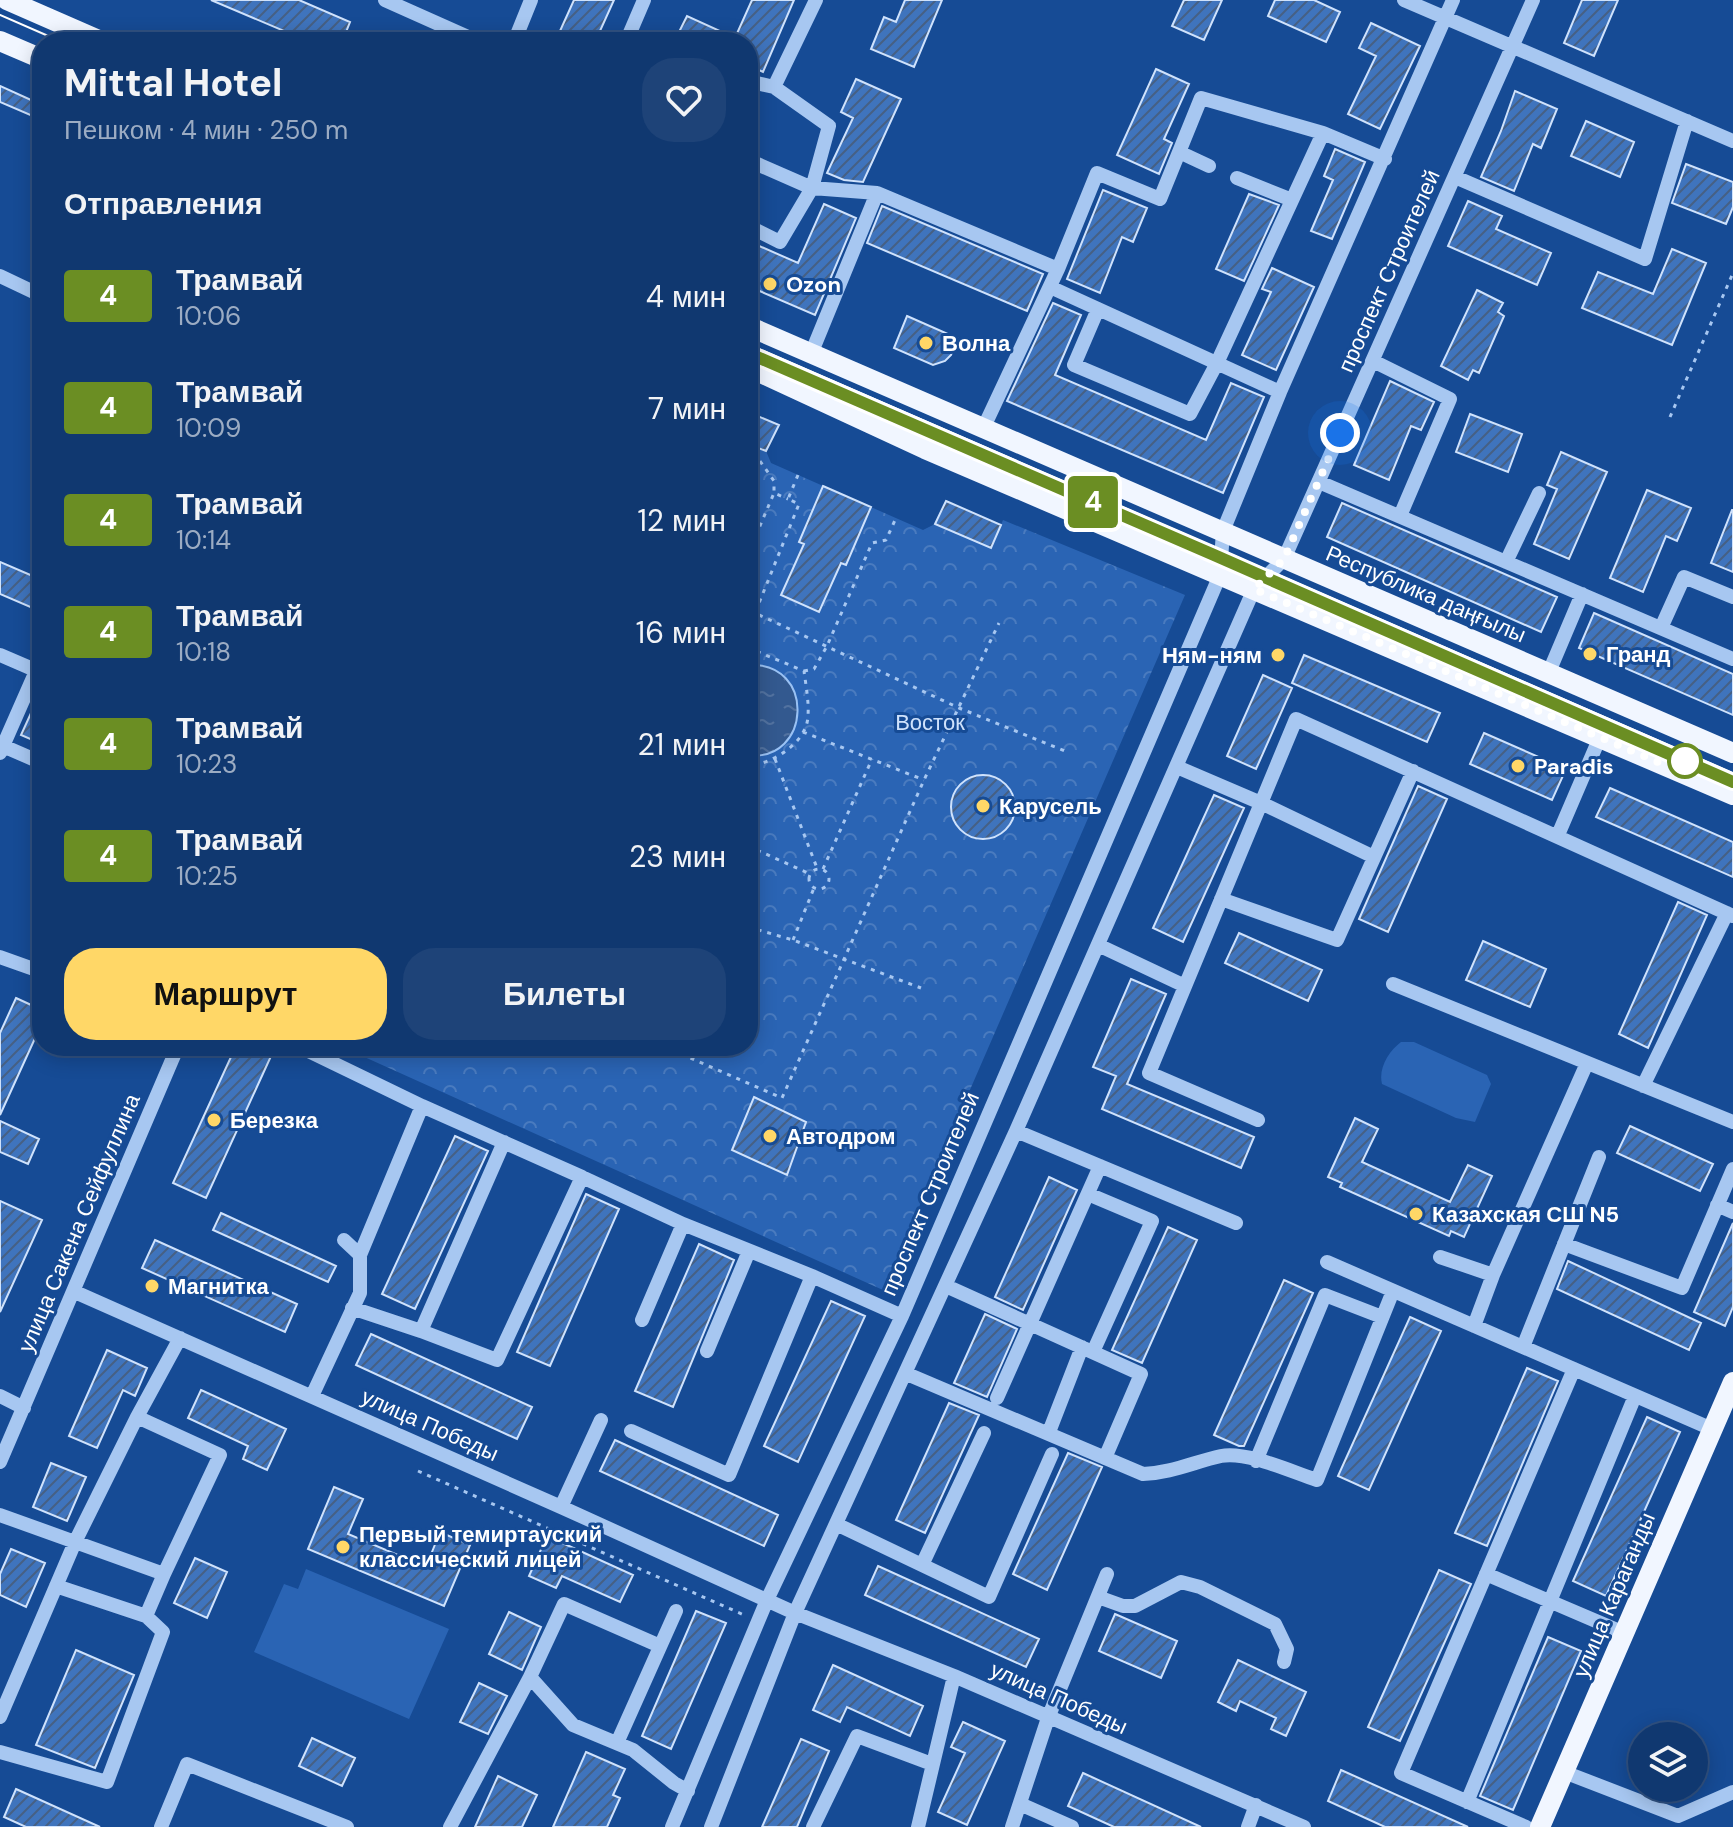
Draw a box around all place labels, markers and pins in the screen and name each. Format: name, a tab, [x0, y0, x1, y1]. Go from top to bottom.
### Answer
place label: Ozon	[786, 270, 841, 299]
marker: Ozon	[761, 275, 779, 293]
place label: Волна	[942, 329, 1011, 358]
marker: Волна	[917, 334, 935, 352]
place label: Гранд	[1606, 640, 1671, 669]
place label: Ням-ням	[1162, 641, 1262, 670]
marker: Гранд	[1581, 645, 1599, 663]
marker: Ням-ням	[1269, 646, 1287, 664]
unlabelled marker	[1668, 744, 1702, 778]
place label: Paradis	[1534, 752, 1614, 781]
marker: Paradis	[1509, 757, 1527, 775]
place label: Карусель	[999, 792, 1102, 821]
marker: Карусель	[974, 797, 992, 815]
place label: Березка	[230, 1106, 319, 1135]
marker: Березка	[205, 1111, 223, 1129]
place label: Автодром	[786, 1122, 896, 1151]
marker: Автодром	[761, 1127, 779, 1145]
place label: Казахская СШ N5	[1432, 1200, 1619, 1229]
marker: Казахская СШ N5	[1407, 1205, 1425, 1223]
place label: Магнитка	[168, 1272, 270, 1301]
marker: Магнитка	[143, 1277, 161, 1295]
place label: Первый темиртауский классический лицей	[359, 1520, 602, 1574]
marker: Первый темиртауский классический лицей	[334, 1538, 352, 1556]

